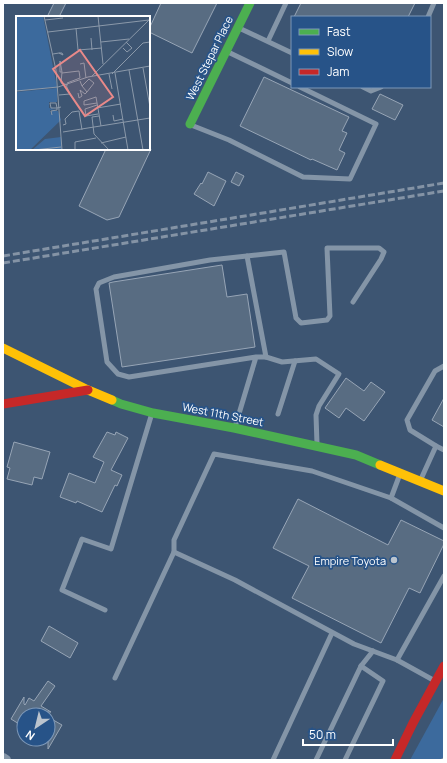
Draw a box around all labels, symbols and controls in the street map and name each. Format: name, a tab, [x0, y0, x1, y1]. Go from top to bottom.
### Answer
street label: West Stepar Place	[182, 13, 236, 103]
inset map	[16, 16, 150, 150]
legend	[291, 16, 431, 88]
text: Fast	[327, 23, 351, 40]
text: Slow	[327, 43, 353, 60]
text: Jam	[327, 63, 349, 80]
street label: West 11th Street	[181, 399, 265, 429]
place label: Empire Toyota	[314, 553, 386, 568]
marker: Empire Toyota	[389, 555, 399, 565]
north arrow	[16, 707, 56, 747]
scale bar	[303, 721, 393, 747]
text: 50 m	[309, 726, 336, 743]
text: N	[22, 727, 38, 744]

